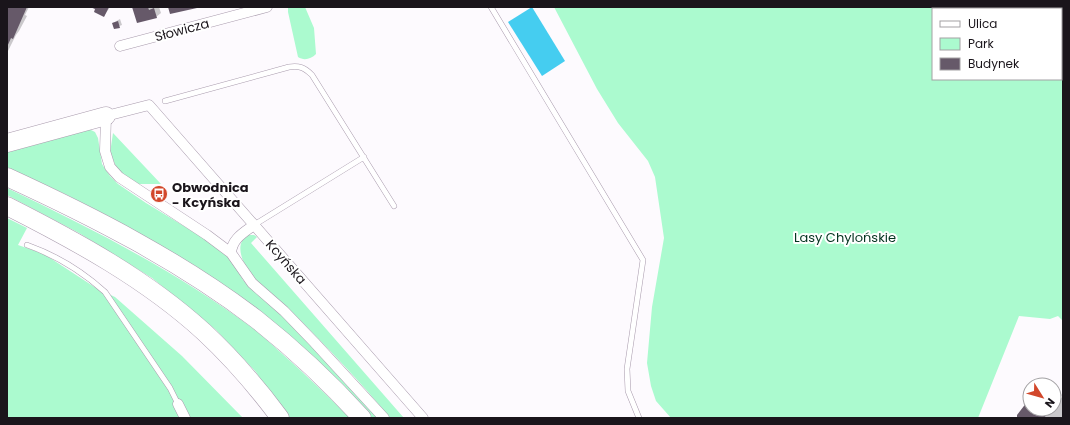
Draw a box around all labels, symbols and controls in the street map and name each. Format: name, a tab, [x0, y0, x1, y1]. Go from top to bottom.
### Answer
legend	[932, 8, 1062, 80]
street label: Słowicza	[153, 14, 211, 46]
text: Ulica	[968, 15, 997, 32]
text: Park	[968, 35, 995, 52]
text: Budynek	[968, 55, 1020, 72]
place label: Obwodnica - Kcyńska	[172, 178, 249, 212]
bus stop icon: Obwodnica - Kcyńska	[149, 184, 169, 204]
park label: Lasy Chylońskie	[794, 228, 896, 247]
street label: Kcyńska	[261, 236, 311, 288]
north arrow	[1022, 377, 1062, 417]
text: N	[1041, 395, 1059, 411]

